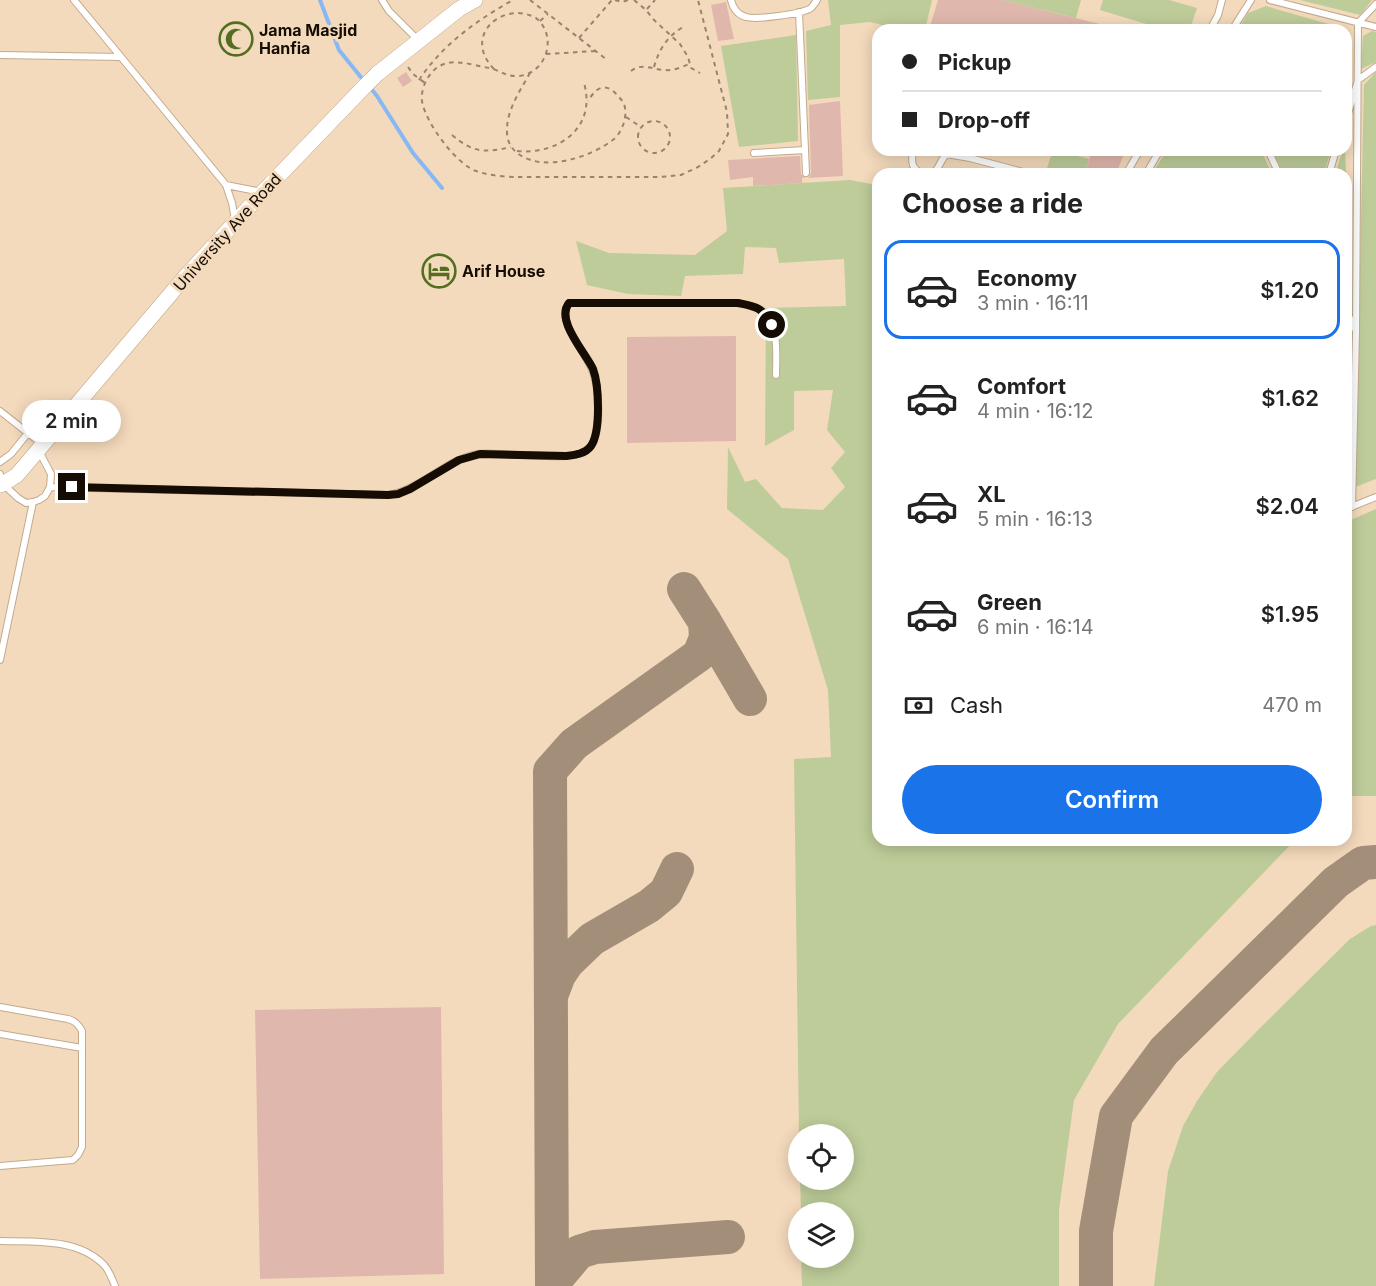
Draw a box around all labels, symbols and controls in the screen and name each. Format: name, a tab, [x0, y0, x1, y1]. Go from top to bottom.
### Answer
place label: Jama Masjid Hanfia	[259, 20, 357, 58]
mosque icon: Jama Masjid Hanfia	[218, 21, 254, 57]
text: Pickup	[938, 49, 1012, 75]
text: Drop-off	[938, 107, 1030, 133]
street label: University Ave Road	[169, 169, 285, 295]
text: Choose a ride	[902, 187, 1083, 220]
hotel icon: Arif House	[421, 253, 457, 289]
place label: Arif House	[462, 261, 545, 281]
icon: car	[905, 263, 959, 317]
text: Economy	[977, 265, 1077, 291]
text: $1.20	[1260, 277, 1319, 303]
text: 3 min · 16:11	[977, 291, 1089, 315]
route start	[758, 311, 785, 338]
icon: car	[905, 371, 959, 425]
text: Comfort	[977, 373, 1066, 399]
text: $1.62	[1261, 385, 1319, 411]
text: 4 min · 16:12	[977, 399, 1093, 423]
callout: 2 min	[22, 400, 122, 442]
text: 2 min	[45, 409, 98, 433]
route end	[58, 473, 85, 500]
icon: car	[905, 479, 959, 533]
text: XL	[977, 481, 1006, 507]
text: $2.04	[1255, 493, 1319, 519]
text: 5 min · 16:13	[977, 507, 1093, 531]
icon: car	[905, 587, 959, 641]
text: Green	[977, 589, 1042, 615]
text: $1.95	[1261, 601, 1319, 627]
text: 6 min · 16:14	[977, 615, 1094, 639]
icon: cash	[902, 689, 935, 722]
text: Cash	[950, 692, 1003, 718]
text: 470 m	[1262, 693, 1322, 717]
button: Confirm	[902, 765, 1322, 834]
map controls	[788, 1124, 854, 1268]
button: locate	[788, 1124, 854, 1190]
button: layers	[788, 1202, 854, 1268]

